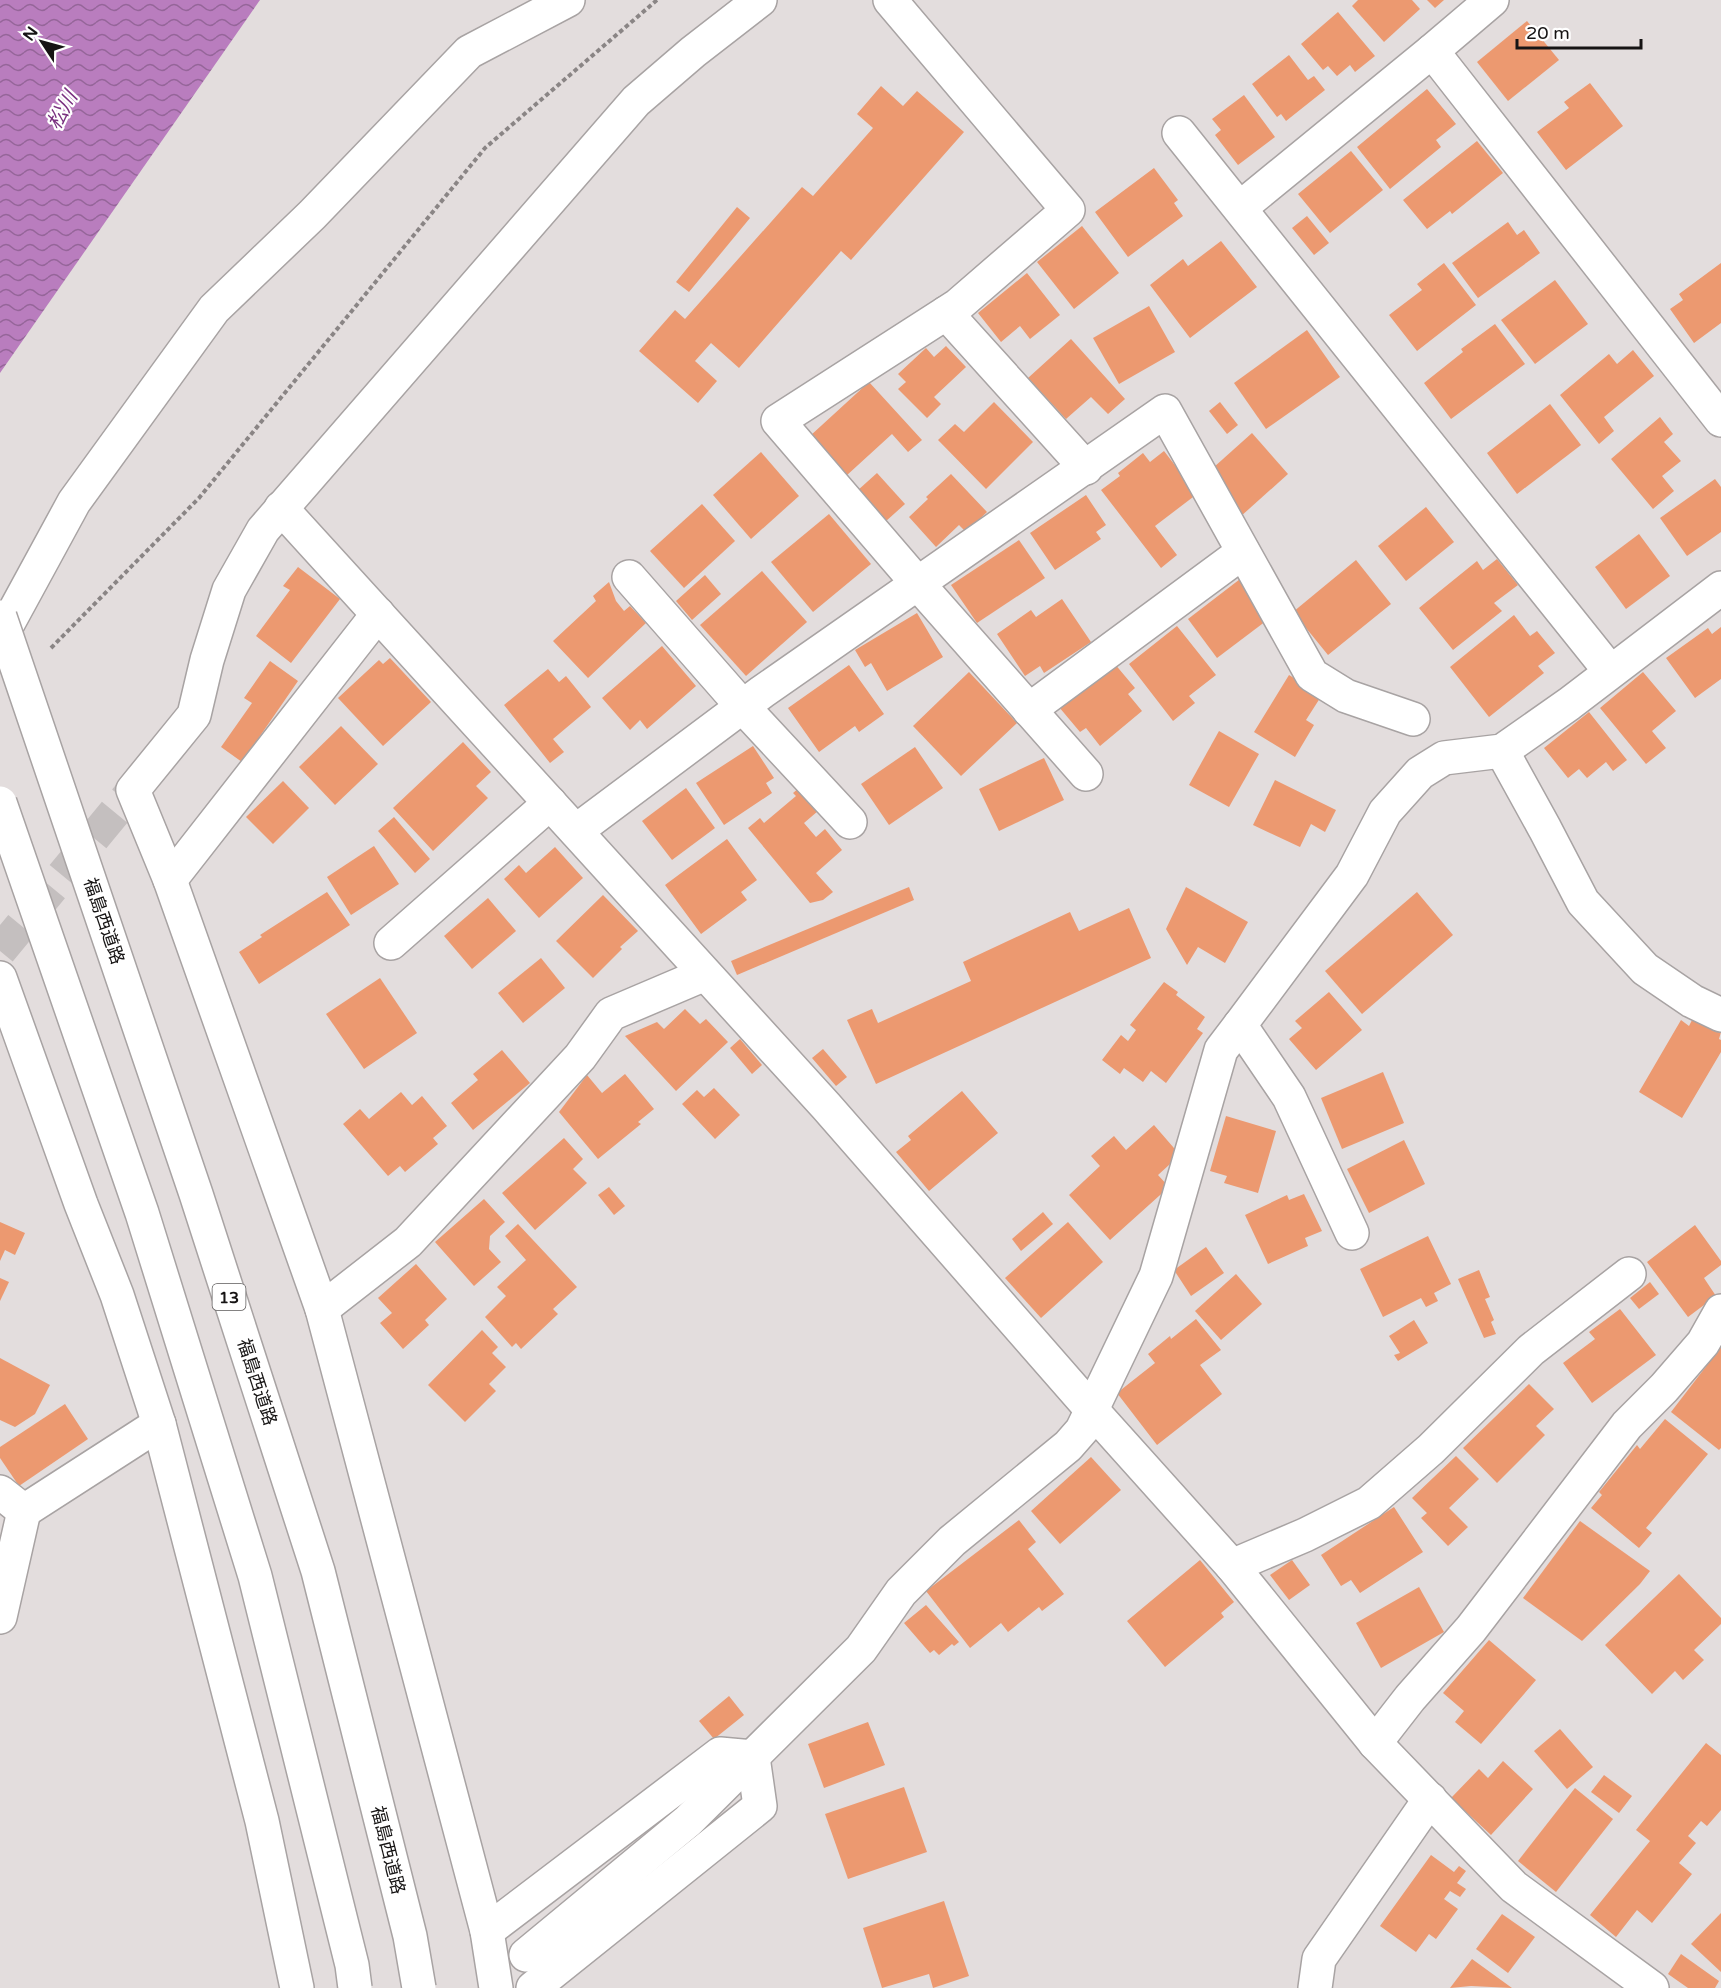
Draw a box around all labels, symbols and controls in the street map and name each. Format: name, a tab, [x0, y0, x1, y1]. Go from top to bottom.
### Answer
north arrow	[12, 12, 72, 72]
scale bar	[1517, 12, 1642, 50]
text: 20 m	[1526, 22, 1570, 44]
text: N	[19, 23, 43, 45]
water label: 松川	[43, 85, 84, 134]
street label: 福島西道路	[79, 875, 129, 967]
road number: 13	[212, 1284, 246, 1310]
street label: 福島西道路	[233, 1336, 281, 1428]
street label: 福島西道路	[366, 1804, 410, 1896]

